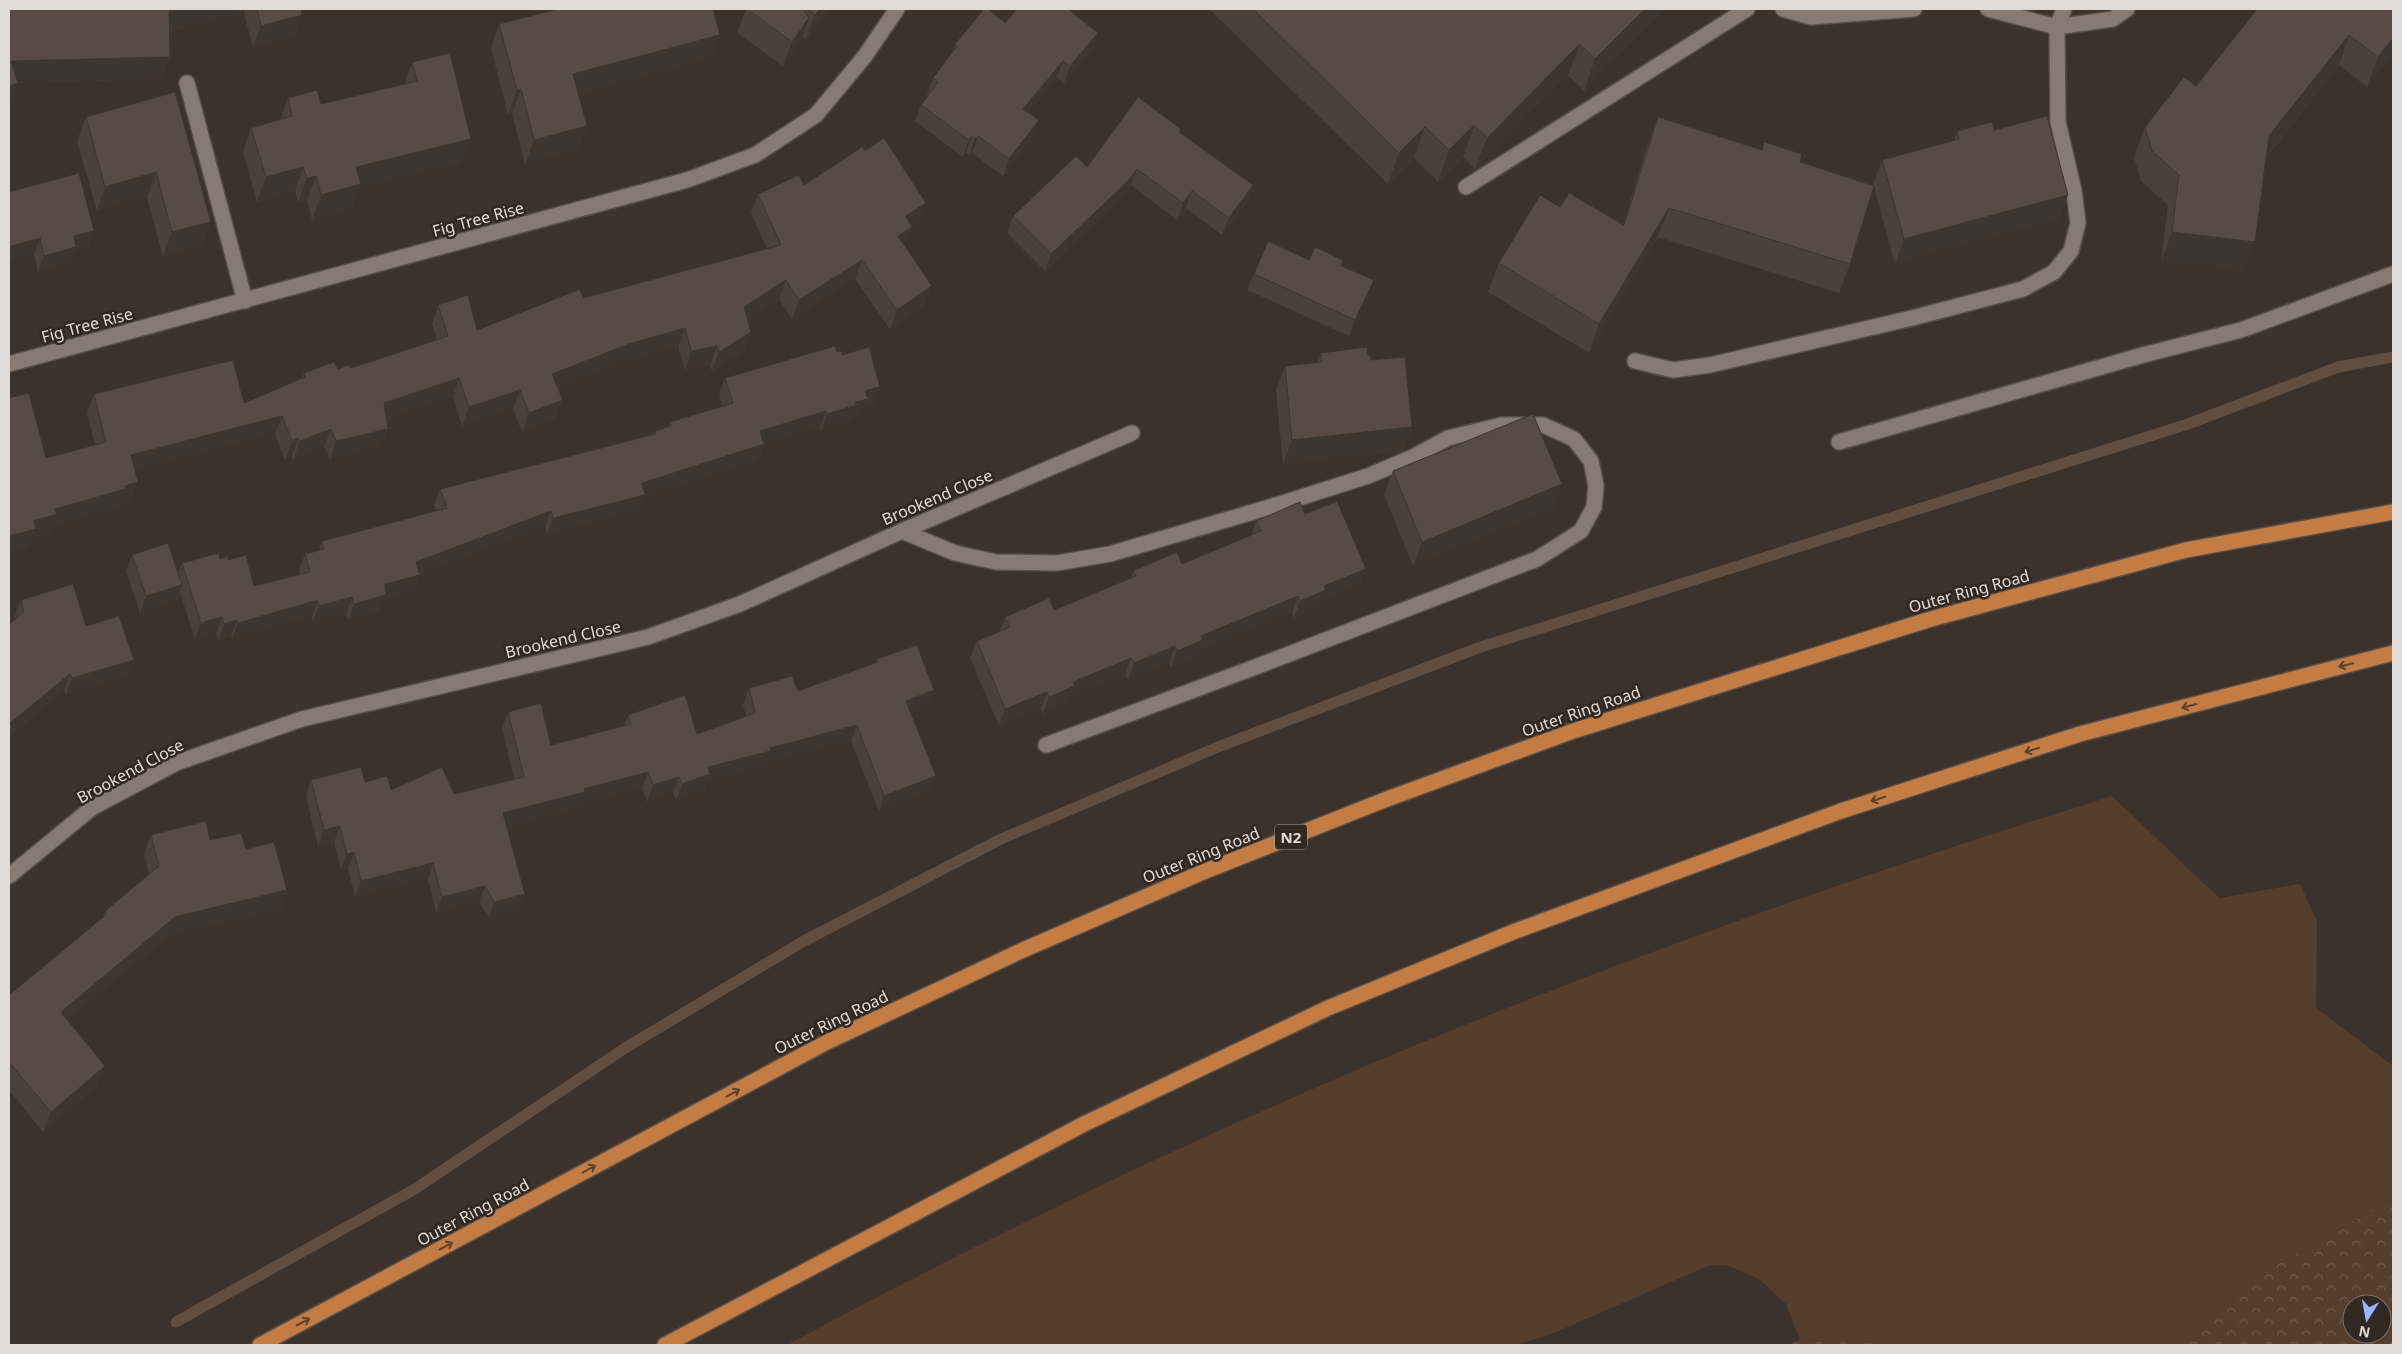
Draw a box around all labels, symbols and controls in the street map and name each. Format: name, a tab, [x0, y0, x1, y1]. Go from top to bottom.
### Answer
street label: Fig Tree Rise	[430, 196, 526, 242]
street label: Fig Tree Rise	[39, 302, 135, 348]
street label: Brookend Close	[878, 464, 996, 530]
street label: Outer Ring Road	[1906, 564, 2032, 618]
street label: Brookend Close	[503, 615, 623, 663]
one-way arrow	[2338, 661, 2354, 670]
street label: Outer Ring Road	[1519, 680, 1643, 742]
one-way arrow	[2181, 701, 2197, 711]
street label: Brookend Close	[73, 734, 187, 808]
one-way arrow	[2025, 745, 2041, 755]
one-way arrow	[1870, 795, 1886, 805]
street label: Outer Ring Road	[1139, 822, 1263, 888]
road number: N2	[1275, 824, 1307, 850]
street label: Outer Ring Road	[770, 985, 892, 1059]
one-way arrow	[725, 1087, 739, 1097]
one-way arrow	[582, 1164, 597, 1174]
street label: Outer Ring Road	[413, 1173, 533, 1251]
one-way arrow	[438, 1241, 453, 1250]
north arrow	[2342, 1294, 2392, 1344]
one-way arrow	[295, 1317, 310, 1327]
text: N	[2357, 1322, 2372, 1343]

